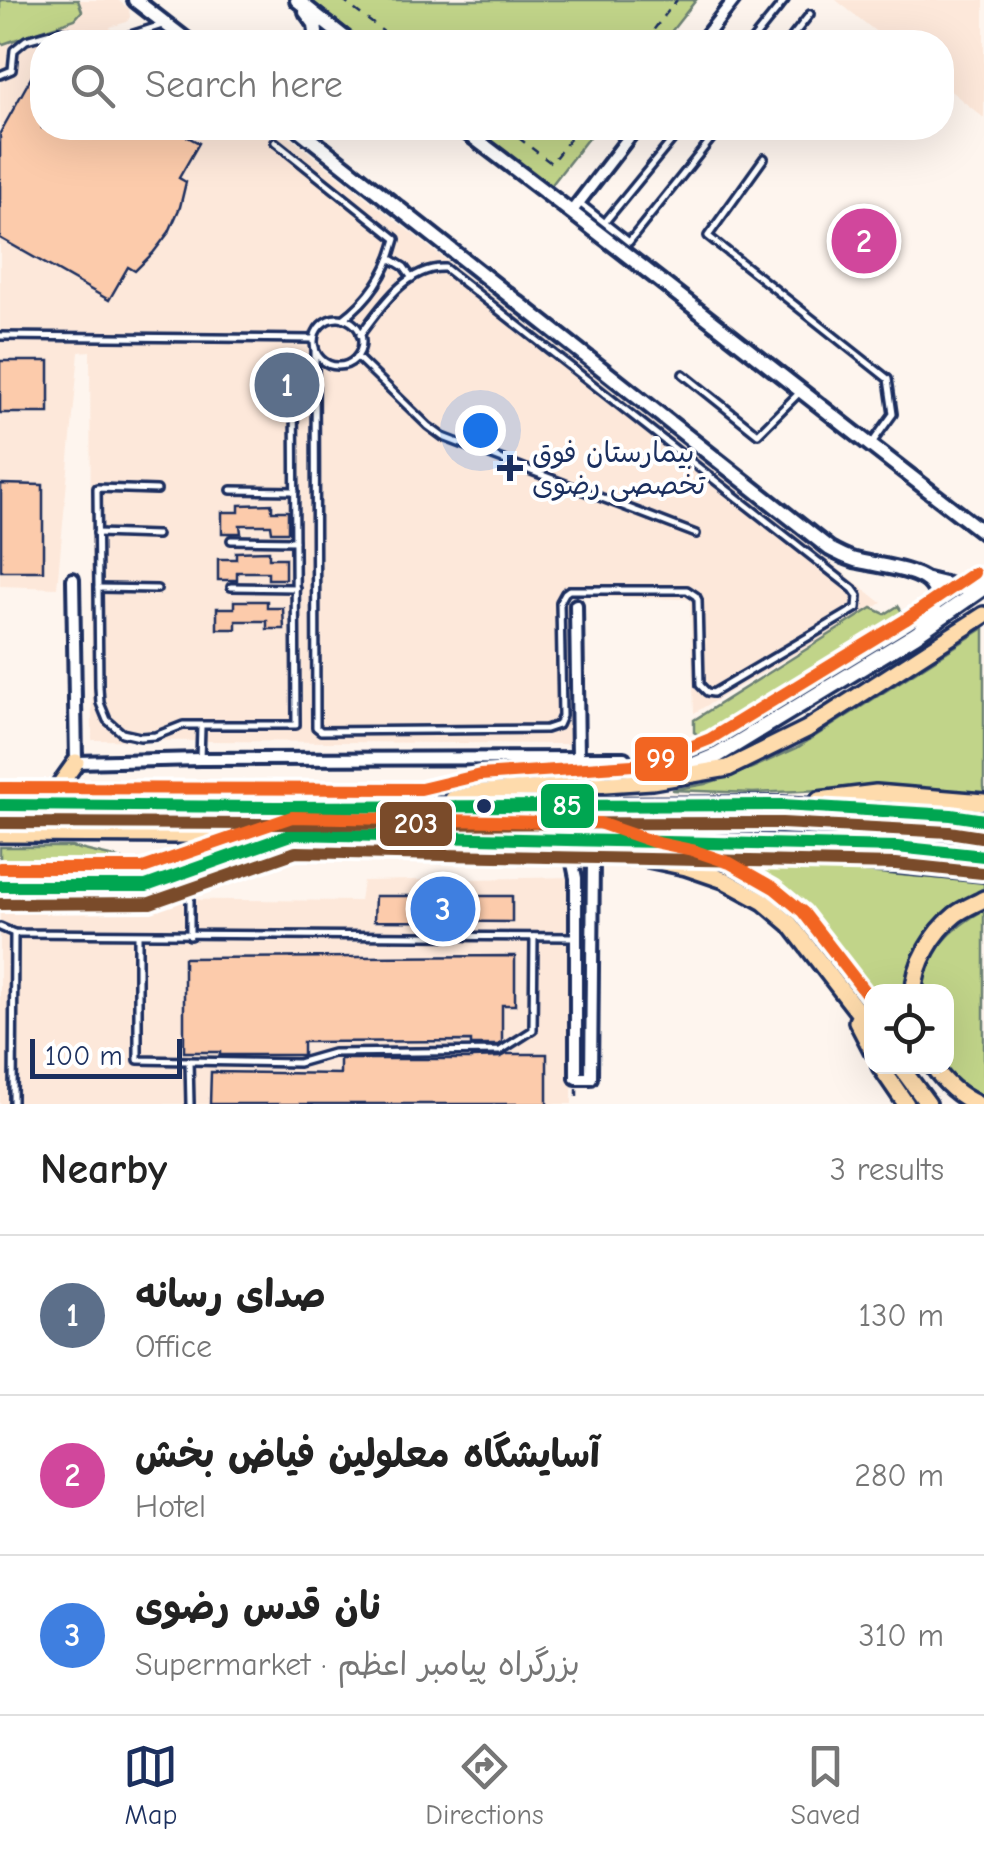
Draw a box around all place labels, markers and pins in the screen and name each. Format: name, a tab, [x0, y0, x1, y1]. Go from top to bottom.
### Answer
pin: 2	[832, 204, 896, 278]
pin: 1	[254, 348, 320, 422]
place label: بیمارستان فوق تخصصی رضوی	[532, 437, 706, 502]
marker: بیمارستان فوق تخصصی رضوی	[497, 455, 523, 481]
unlabelled marker	[474, 796, 494, 816]
pin: 3	[410, 872, 476, 946]

